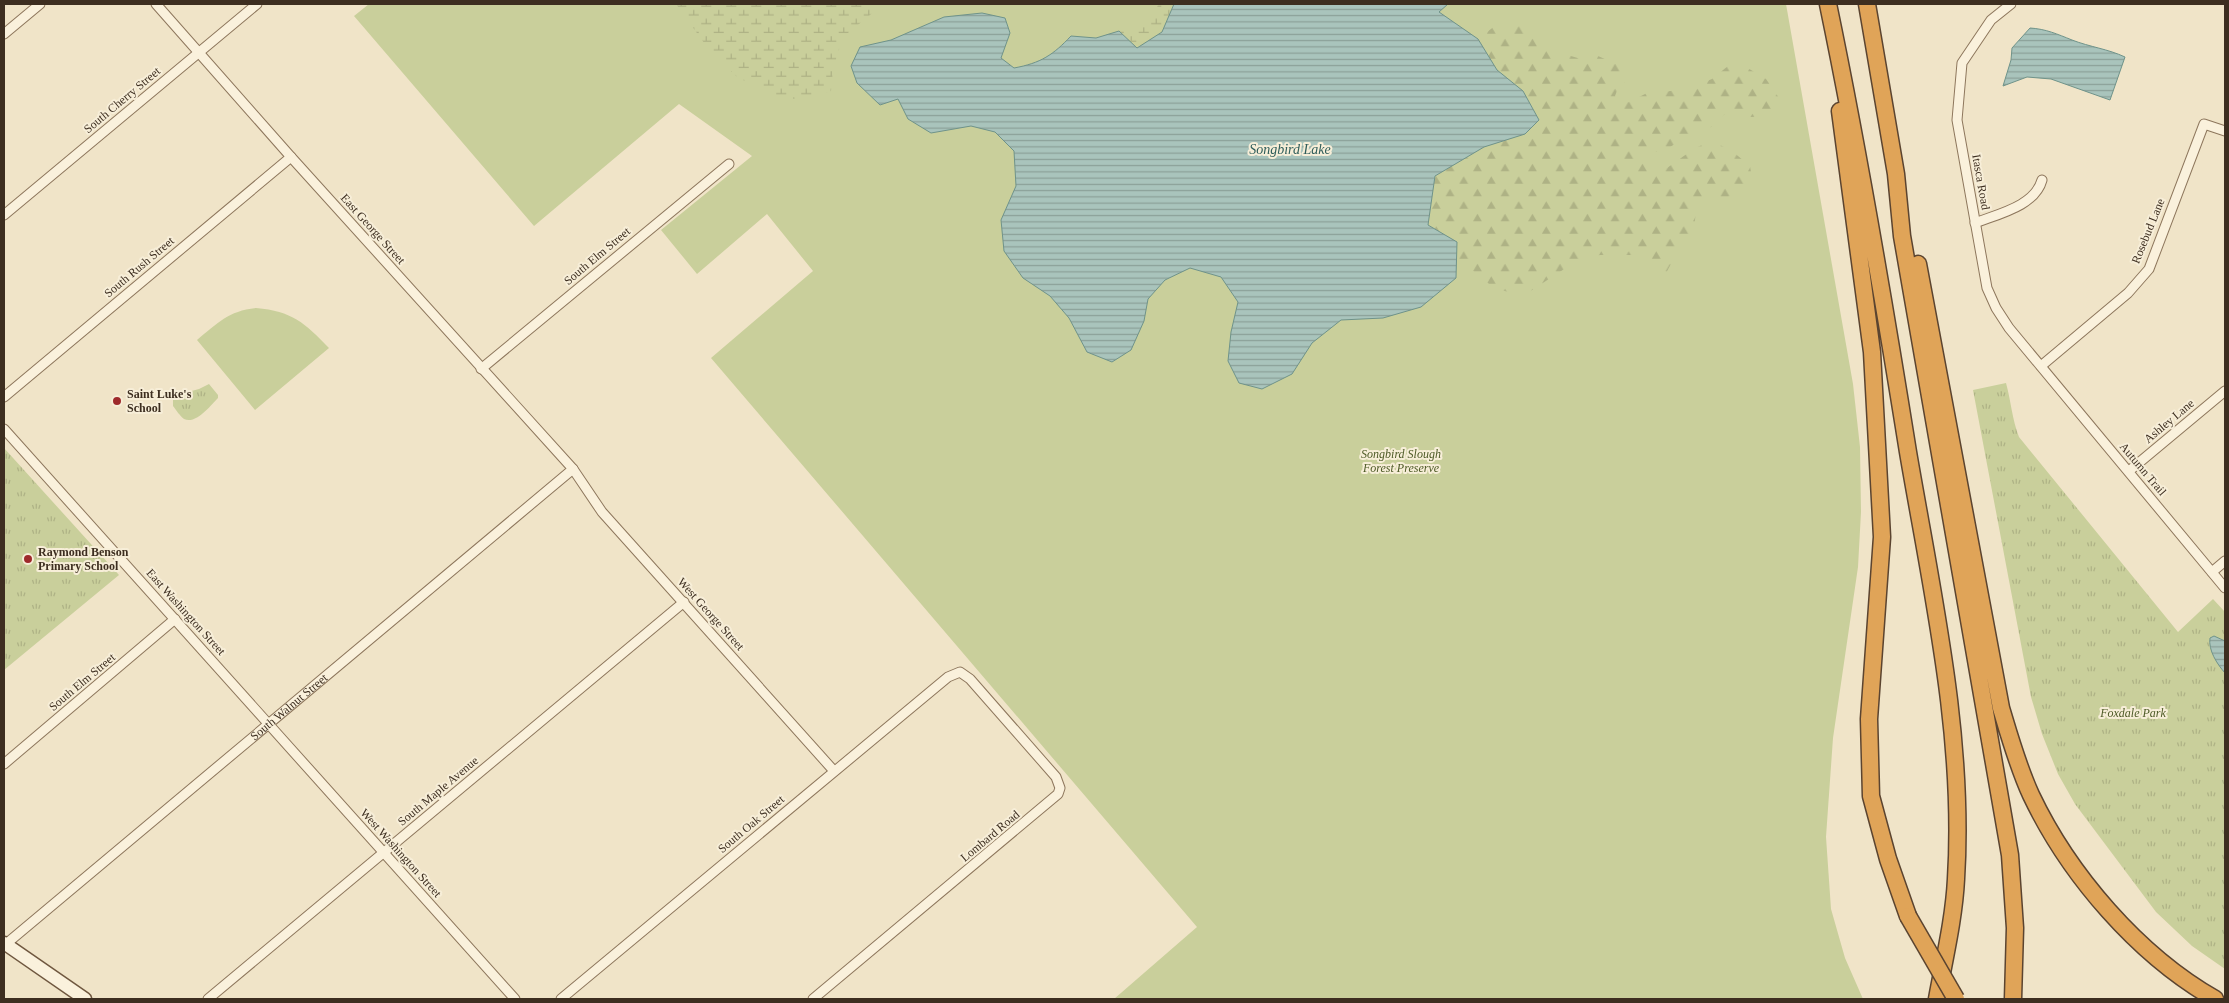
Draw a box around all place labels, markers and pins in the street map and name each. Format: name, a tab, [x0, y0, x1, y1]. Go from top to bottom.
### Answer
place label: Saint Luke's School	[127, 387, 192, 415]
marker: Saint Luke's School	[111, 395, 123, 407]
place label: Raymond Benson Primary School	[38, 545, 129, 573]
marker: Raymond Benson Primary School	[22, 553, 34, 565]

